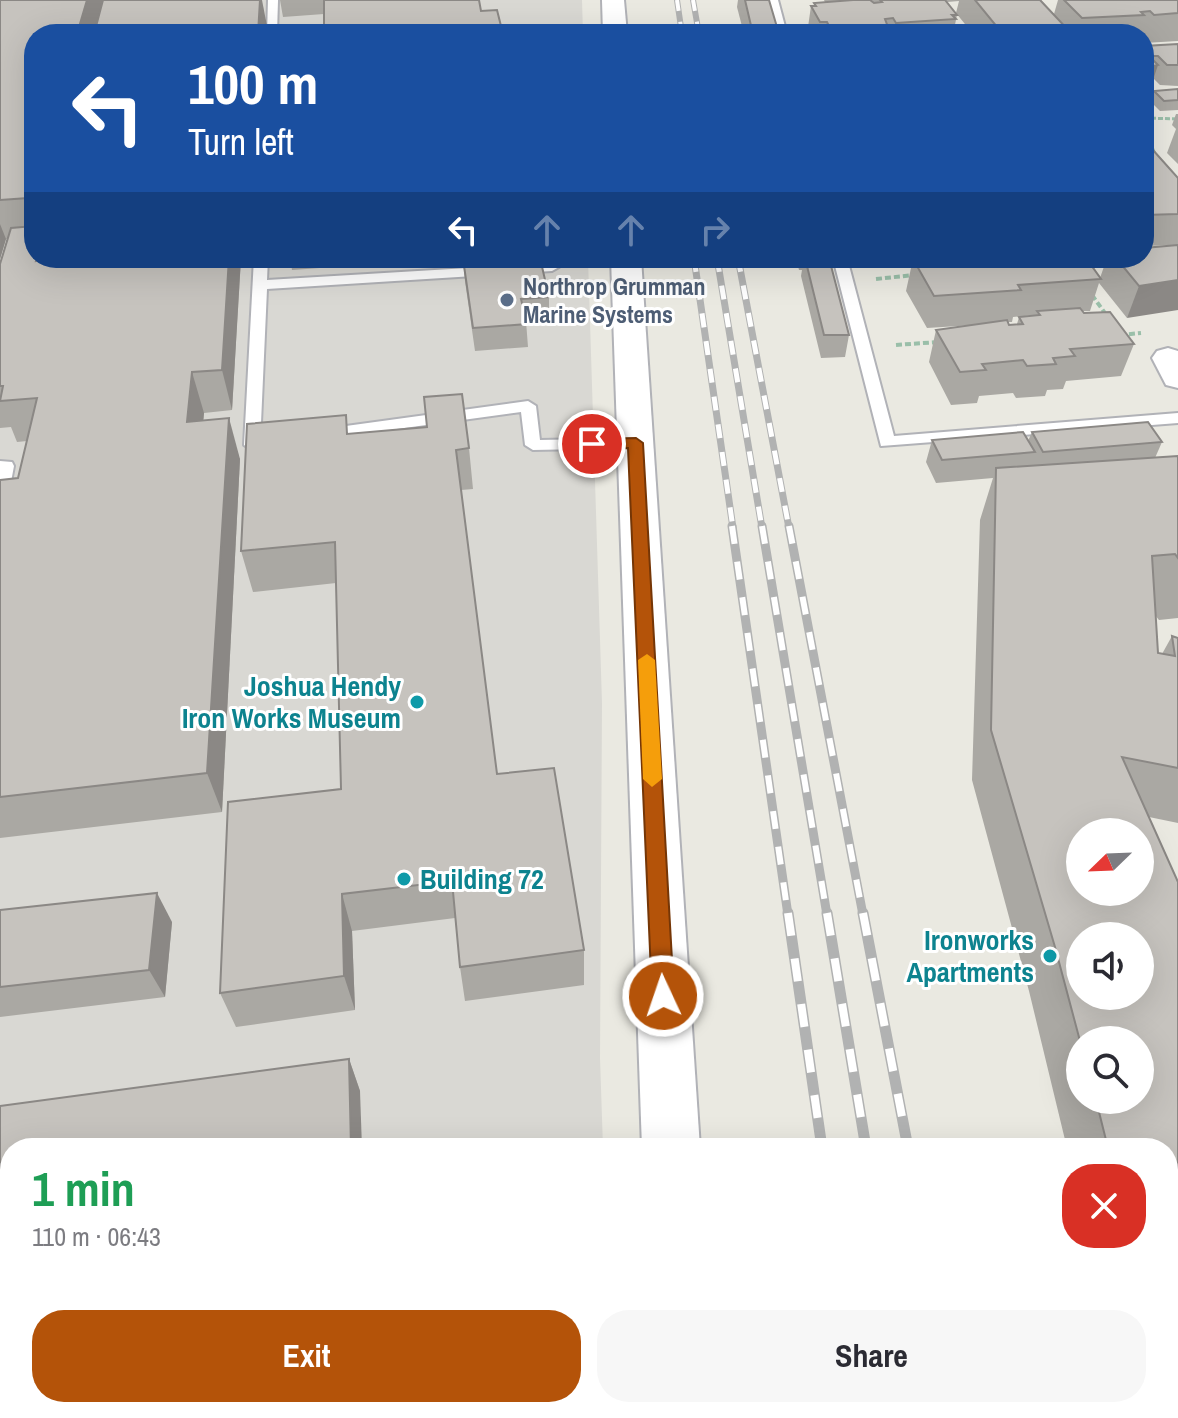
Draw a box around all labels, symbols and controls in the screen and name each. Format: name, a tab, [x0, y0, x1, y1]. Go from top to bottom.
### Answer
text: 100 m	[188, 46, 318, 121]
icon: left	[56, 56, 160, 160]
text: Turn left	[188, 118, 294, 166]
icon: left	[441, 208, 485, 252]
icon: ahead	[525, 208, 569, 252]
icon: ahead	[609, 208, 653, 252]
icon: right	[693, 208, 737, 252]
place label: Northrop Grumman Marine Systems	[523, 270, 706, 330]
marker: Northrop Grumman Marine Systems	[498, 291, 516, 309]
pin	[558, 410, 626, 478]
icon: arrive	[570, 422, 614, 466]
place label: Joshua Hendy Iron Works Museum	[182, 667, 401, 737]
marker: Joshua Hendy Iron Works Museum	[408, 693, 426, 711]
north arrow	[1066, 818, 1154, 906]
map controls	[1066, 818, 1154, 1114]
place label: Building 72	[420, 860, 544, 898]
marker: Building 72	[395, 870, 413, 888]
place label: Ironworks Apartments	[906, 921, 1034, 991]
button: sound	[1066, 922, 1154, 1010]
marker: Ironworks Apartments	[1041, 947, 1059, 965]
position arrow	[621, 954, 705, 1038]
button: search	[1066, 1026, 1154, 1114]
text: 1 min	[32, 1156, 135, 1221]
button: close	[1062, 1164, 1146, 1248]
text: 110 m · 06:43	[32, 1219, 161, 1254]
button: Exit	[32, 1310, 581, 1402]
button: Share	[597, 1310, 1146, 1402]

